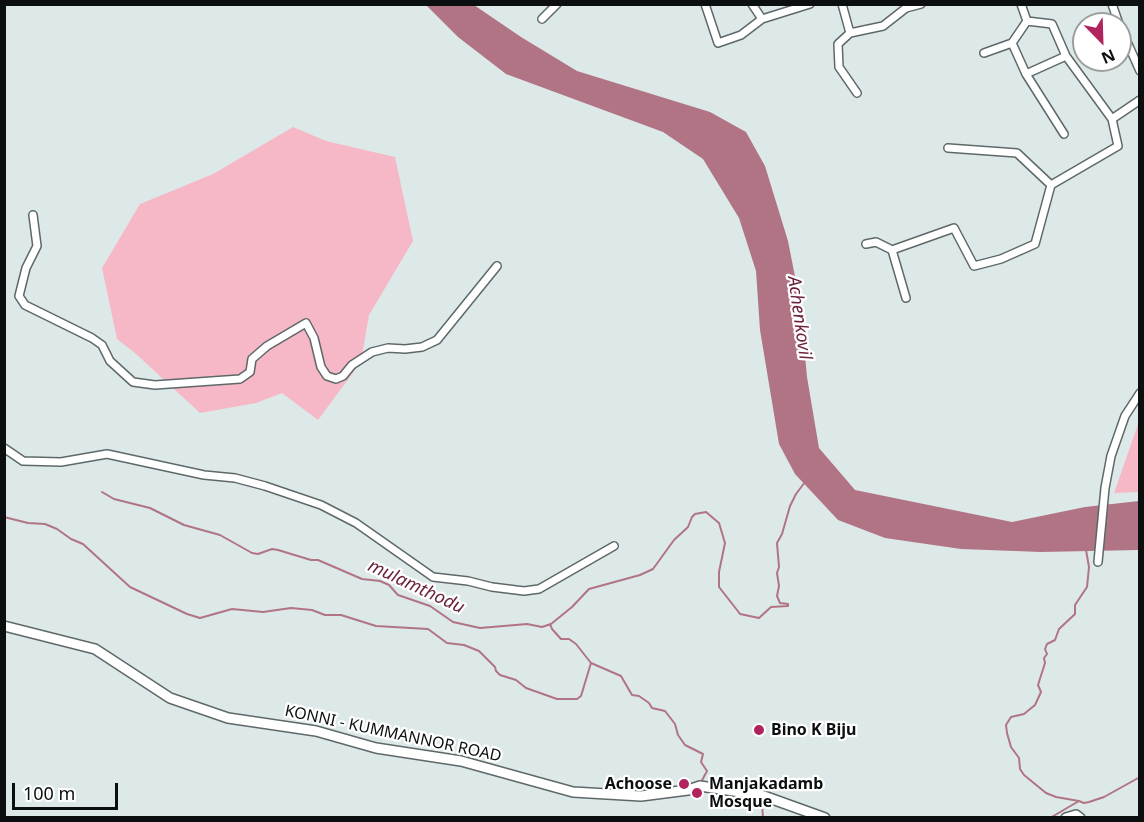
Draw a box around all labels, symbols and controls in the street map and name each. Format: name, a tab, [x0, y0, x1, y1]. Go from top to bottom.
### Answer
north arrow	[1072, 12, 1132, 72]
text: N	[1098, 44, 1119, 69]
water label: Achenkovil	[782, 275, 816, 361]
water label: mulamthodu	[364, 555, 468, 619]
street label: KONNI - KUMMANNOR ROAD	[283, 702, 503, 766]
place label: Bino K Biju	[771, 720, 856, 740]
marker: Bino K Biju	[752, 723, 766, 737]
scale bar	[15, 771, 122, 809]
place label: Achoose	[605, 774, 672, 794]
place label: Manjakadamb Mosque	[709, 774, 823, 812]
marker: Achoose	[677, 777, 691, 791]
text: 100 m	[23, 781, 75, 805]
marker: Manjakadamb Mosque	[690, 786, 704, 800]

